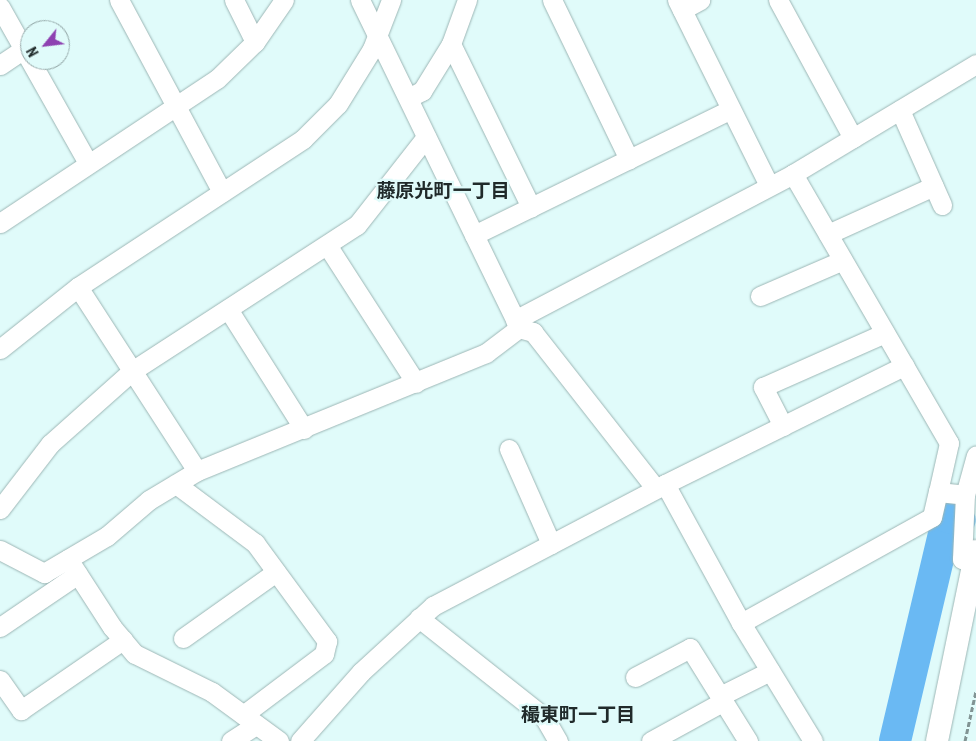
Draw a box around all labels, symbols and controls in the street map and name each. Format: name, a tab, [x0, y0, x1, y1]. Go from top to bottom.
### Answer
north arrow	[20, 20, 70, 70]
text: N	[24, 44, 42, 59]
district label: 藤原光町一丁目	[377, 180, 509, 202]
district label: 穝東町一丁目	[521, 704, 635, 726]

